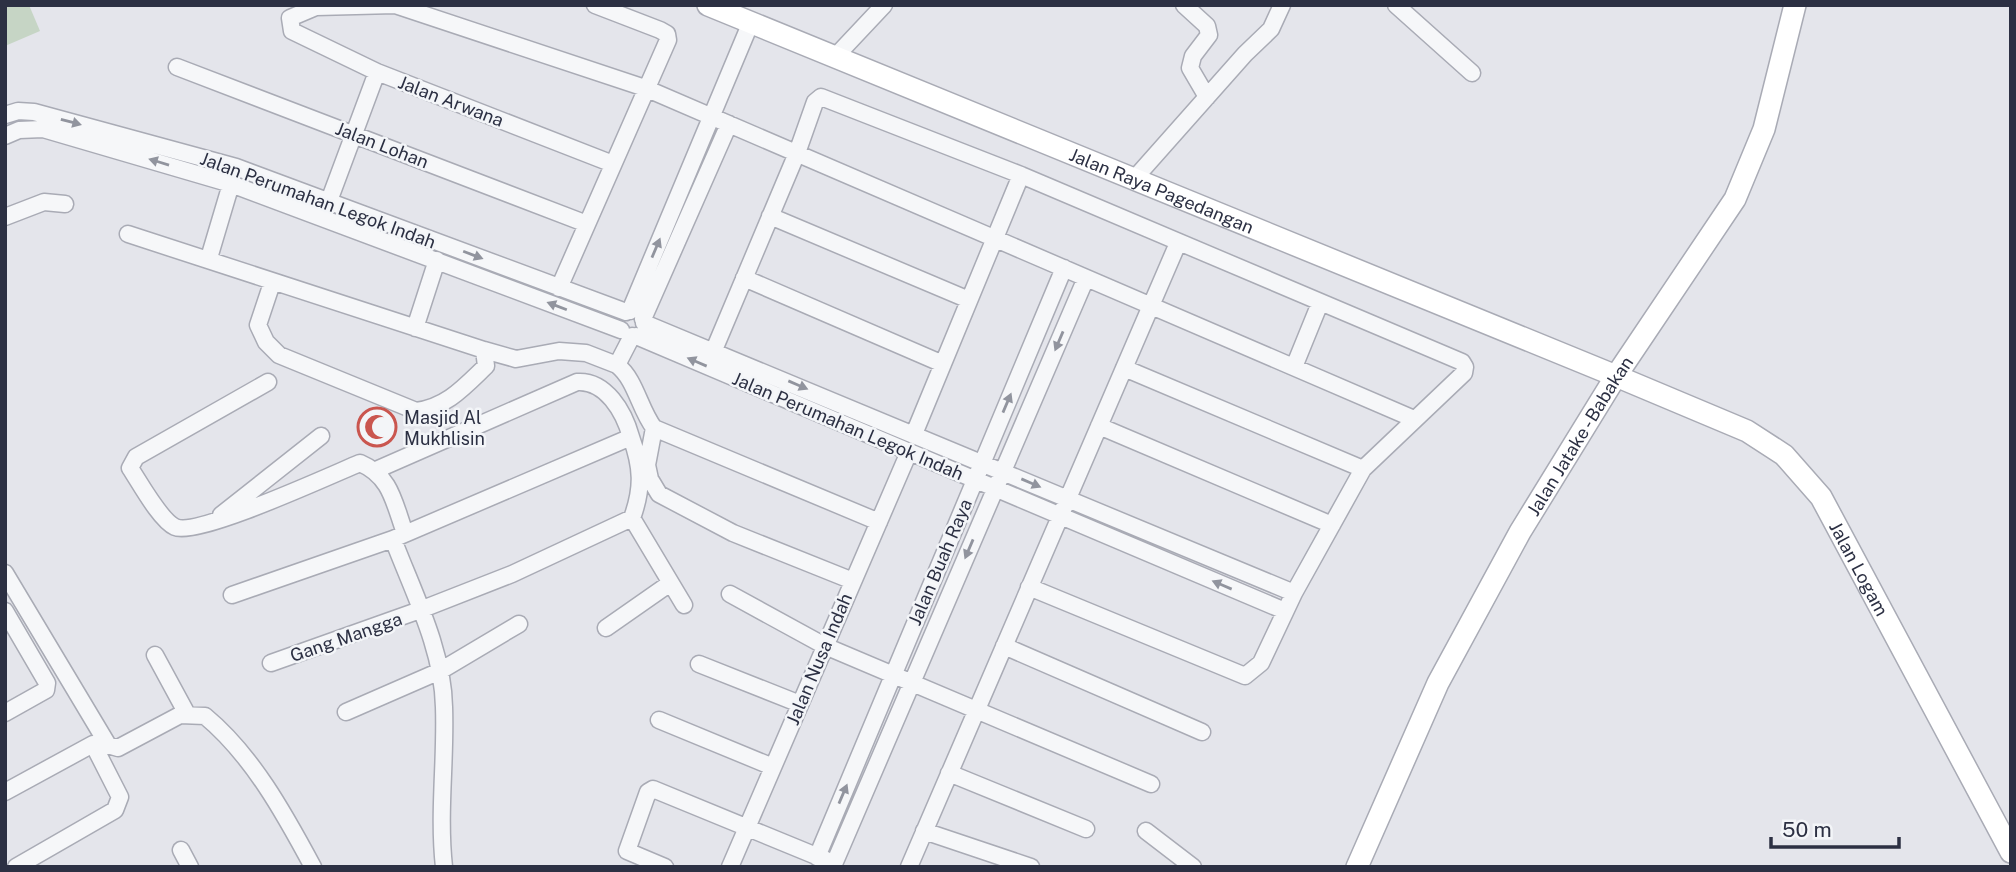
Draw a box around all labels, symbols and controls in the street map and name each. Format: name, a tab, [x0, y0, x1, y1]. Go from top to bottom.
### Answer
street label: Jalan Arwana	[395, 71, 507, 131]
one-way arrow	[61, 117, 83, 128]
street label: Jalan Lohan	[333, 118, 431, 172]
street label: Jalan Raya Pagedangan	[1066, 143, 1257, 237]
street label: Jalan Perumahan Legok Indah	[197, 148, 439, 252]
one-way arrow	[148, 157, 169, 167]
one-way arrow	[651, 237, 662, 258]
one-way arrow	[462, 250, 483, 261]
one-way arrow	[546, 300, 567, 311]
one-way arrow	[1054, 330, 1065, 351]
street label: Jalan Jatake - Babakan	[1522, 352, 1637, 519]
one-way arrow	[687, 356, 707, 368]
street label: Jalan Perumahan Legok Indah	[729, 368, 967, 484]
one-way arrow	[788, 380, 809, 391]
one-way arrow	[1002, 393, 1013, 414]
mosque icon: Masjid Al Mukhlisin	[356, 406, 398, 448]
place label: Masjid Al Mukhlisin	[404, 407, 485, 449]
one-way arrow	[1021, 477, 1041, 489]
street label: Jalan Buah Raya	[904, 496, 976, 628]
street label: Jalan Logam	[1825, 518, 1893, 619]
one-way arrow	[964, 539, 975, 560]
one-way arrow	[1212, 579, 1233, 590]
street label: Jalan Nusa Indah	[782, 590, 856, 728]
street label: Gang Mangga	[287, 608, 405, 666]
one-way arrow	[837, 784, 849, 804]
scale bar	[1771, 806, 1899, 850]
text: 50 m	[1782, 817, 1832, 842]

